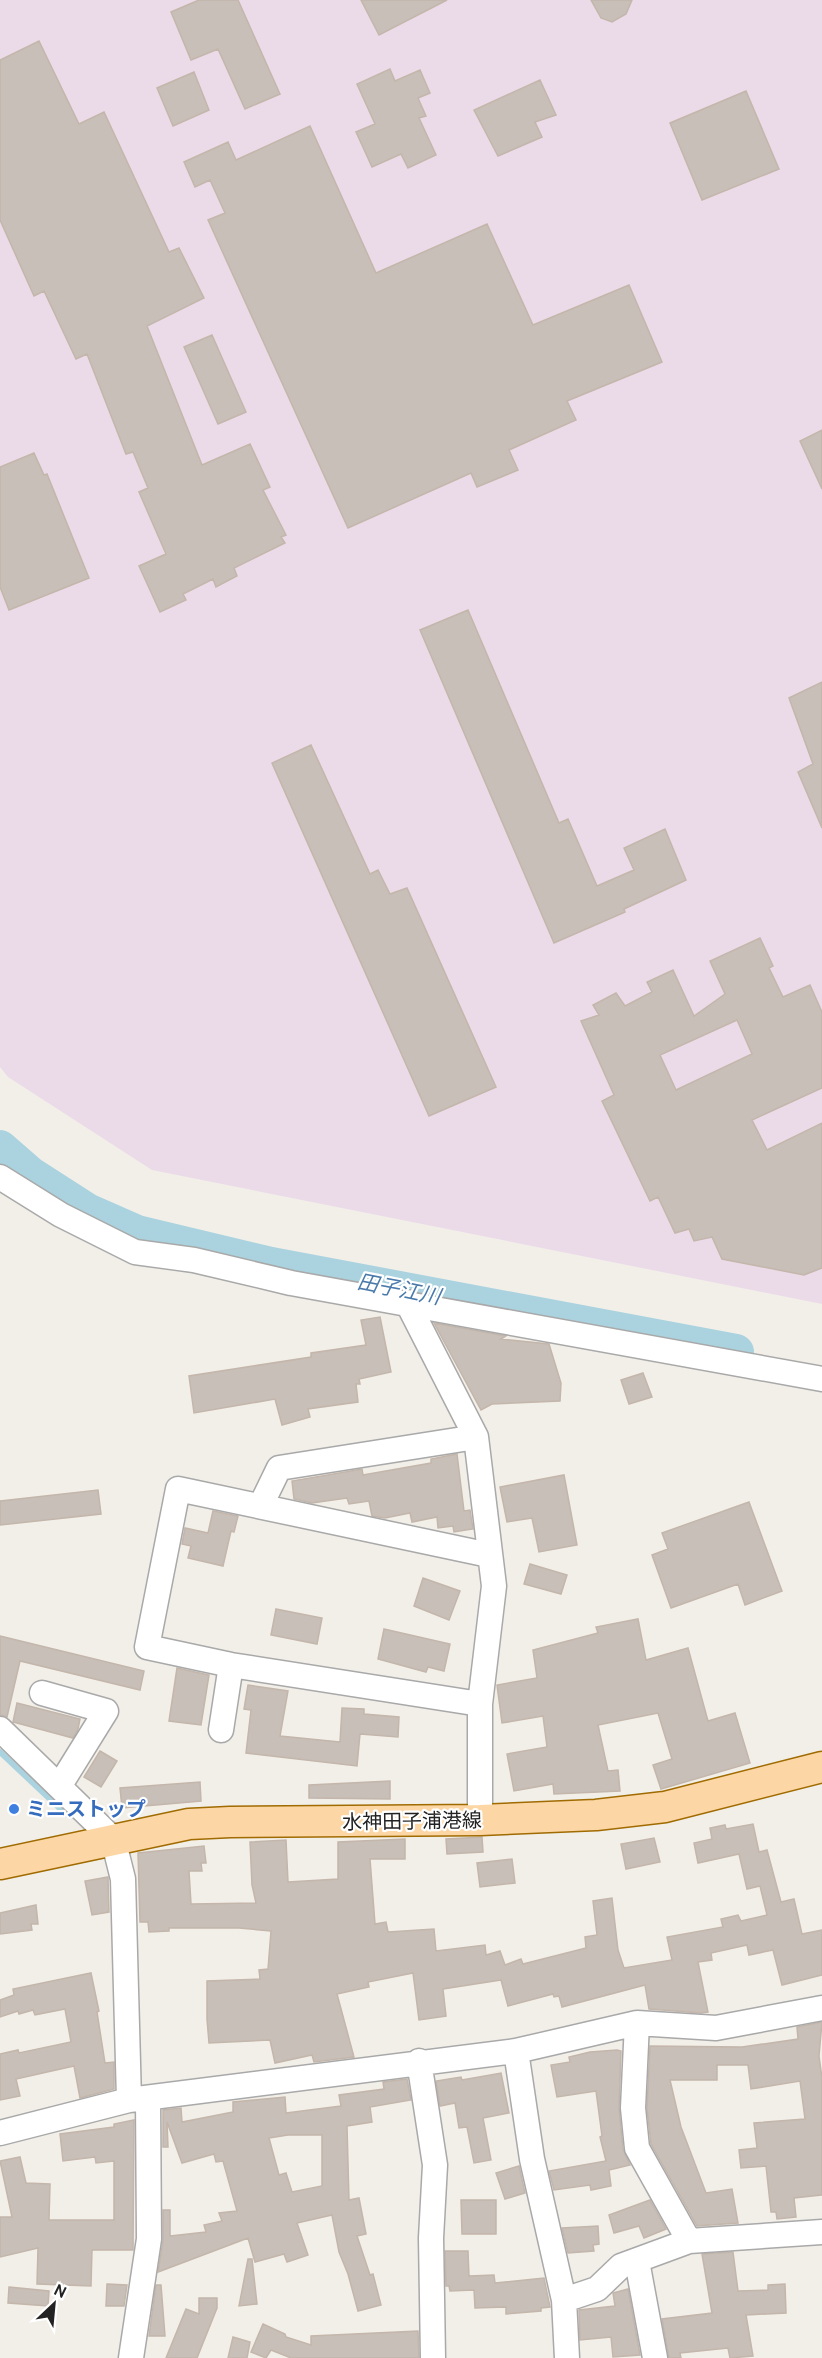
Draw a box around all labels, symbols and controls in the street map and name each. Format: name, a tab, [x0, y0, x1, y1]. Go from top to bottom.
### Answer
water label: 田子江川	[355, 1269, 445, 1310]
place label: ミニストップ	[26, 1797, 146, 1821]
marker: ミニストップ	[7, 1802, 21, 1816]
street label: 水神田子浦港線	[342, 1808, 482, 1834]
north arrow	[24, 2274, 84, 2334]
text: N	[51, 2280, 70, 2302]

